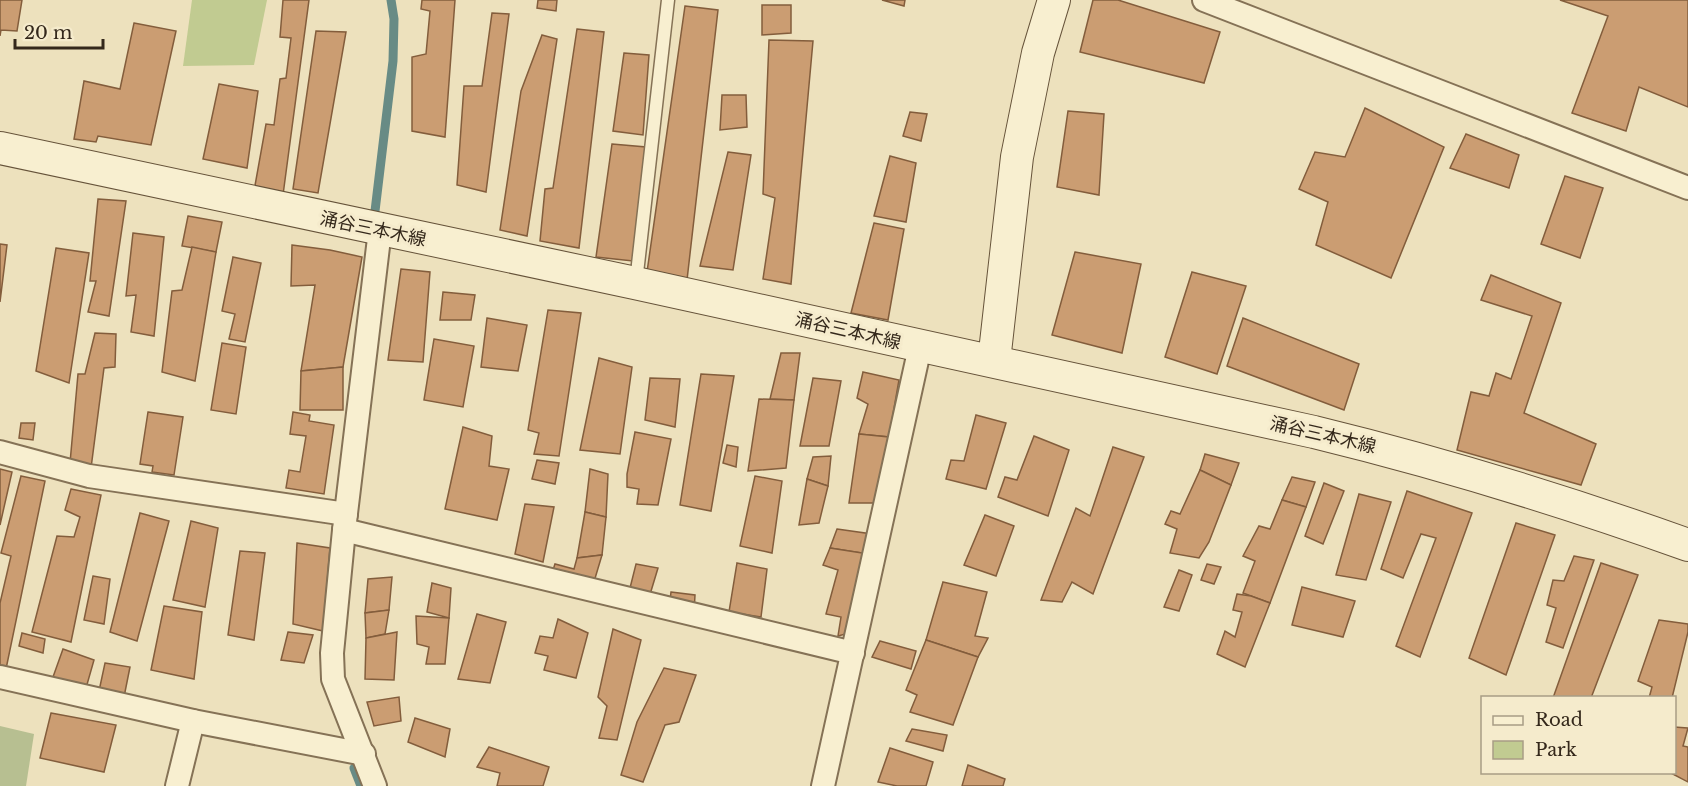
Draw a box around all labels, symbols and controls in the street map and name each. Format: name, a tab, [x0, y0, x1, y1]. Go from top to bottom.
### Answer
scale bar	[15, 12, 104, 50]
text: 20 m	[24, 22, 72, 44]
street label: 涌谷三本木線	[318, 207, 428, 251]
street label: 涌谷三本木線	[793, 308, 903, 354]
street label: 涌谷三本木線	[1268, 412, 1378, 458]
legend	[1481, 696, 1676, 774]
text: Road	[1535, 709, 1583, 731]
text: Park	[1535, 739, 1577, 761]

